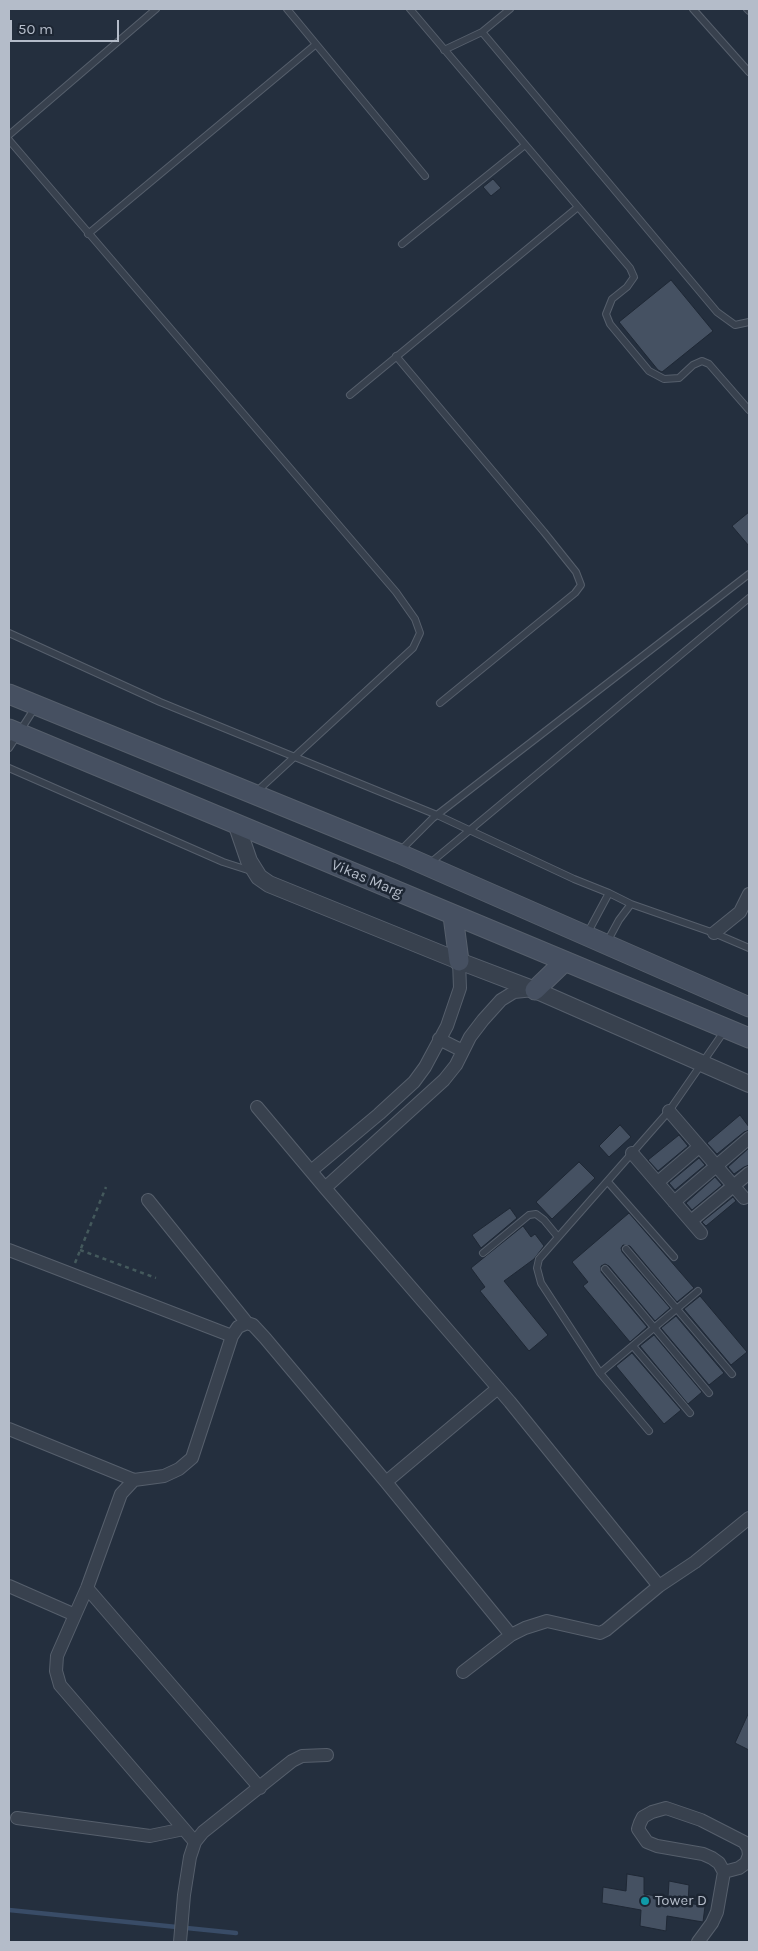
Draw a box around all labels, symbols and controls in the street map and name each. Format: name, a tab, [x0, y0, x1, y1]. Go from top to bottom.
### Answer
scale bar	[12, 10, 121, 42]
text: 50 m	[18, 20, 53, 38]
street label: Vikas Marg	[329, 856, 405, 902]
place label: Tower D	[655, 1892, 707, 1910]
marker: Tower D	[639, 1895, 651, 1907]

